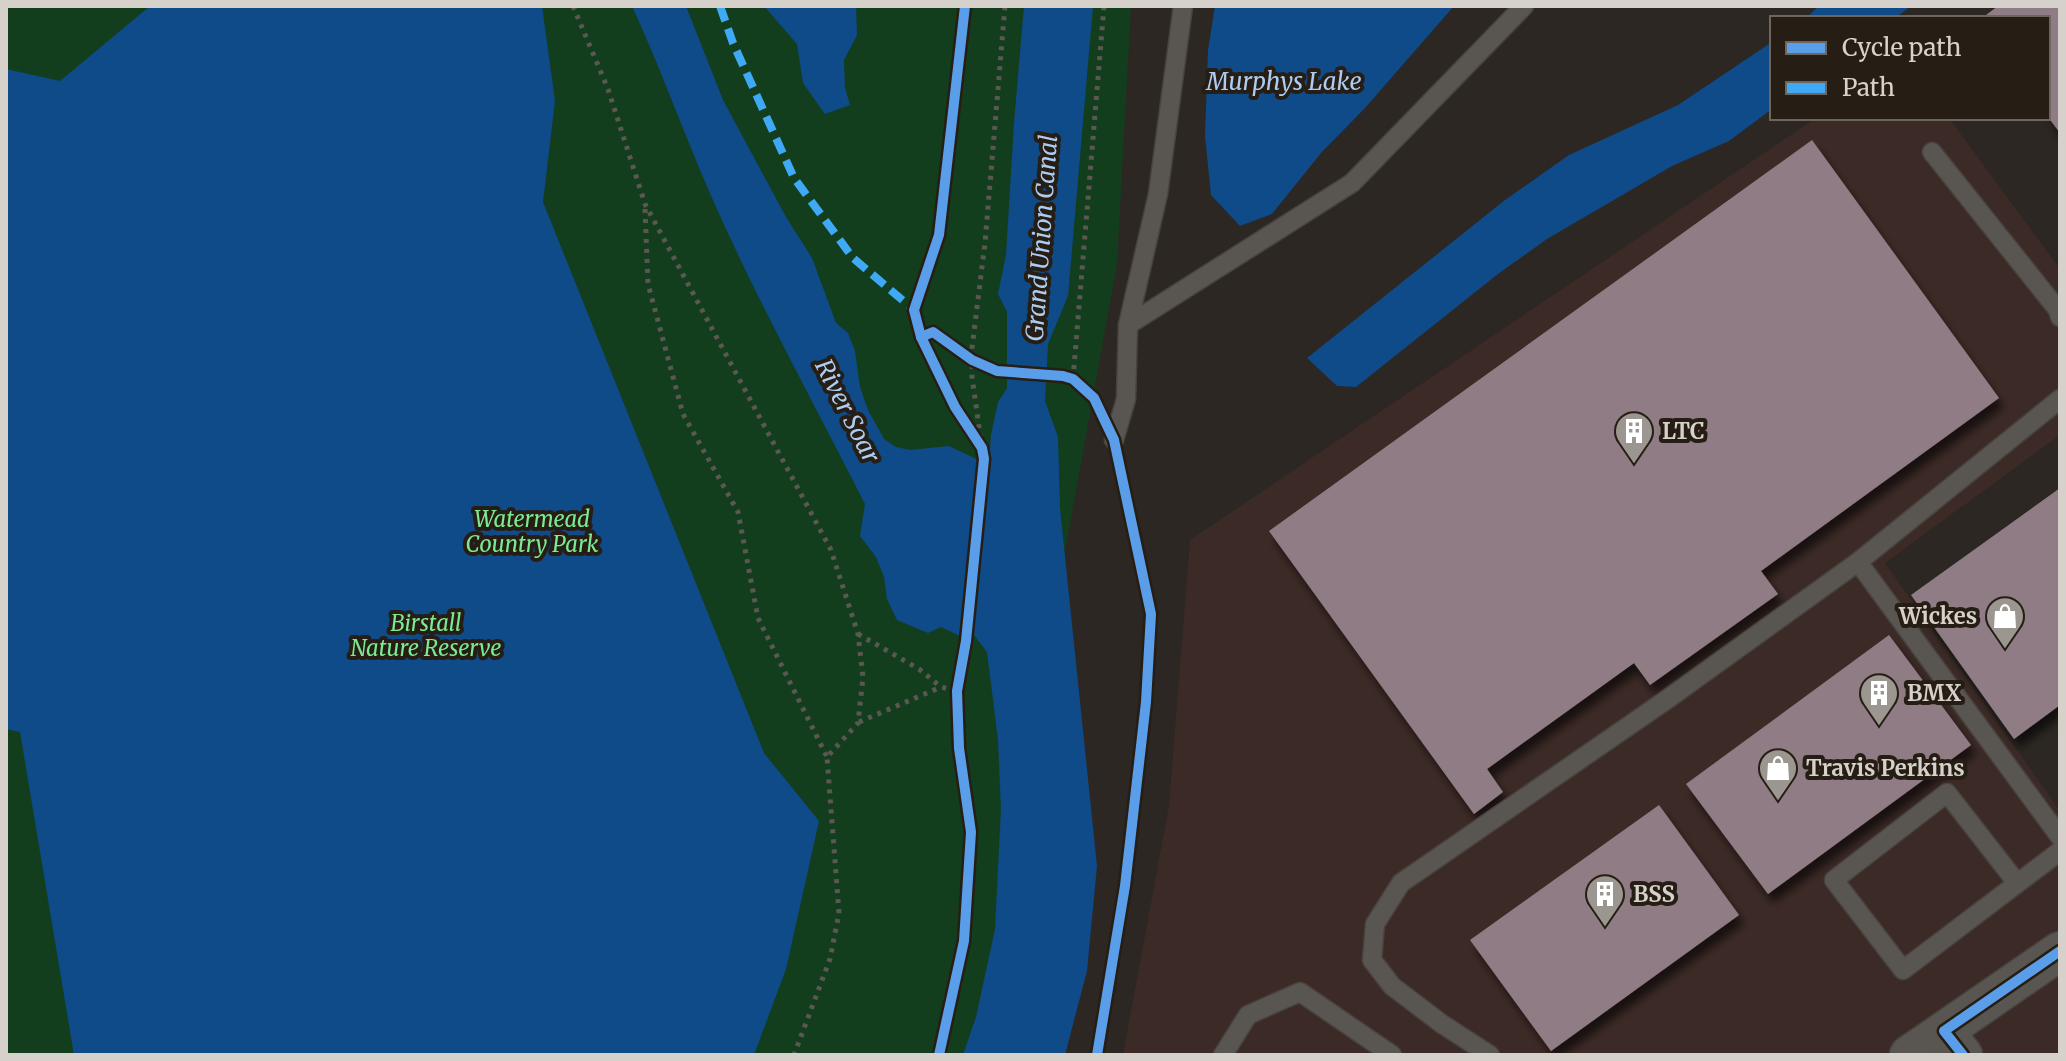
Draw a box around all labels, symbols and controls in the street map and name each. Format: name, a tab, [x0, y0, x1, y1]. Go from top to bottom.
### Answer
legend	[1770, 16, 2050, 120]
text: Cycle path	[1842, 32, 1961, 63]
water label: Murphys Lake	[1205, 66, 1362, 97]
text: Path	[1842, 72, 1895, 103]
water label: Grand Union Canal	[1019, 134, 1064, 342]
water label: River Soar	[808, 354, 887, 469]
building icon: LTC	[1613, 410, 1655, 465]
place label: LTC	[1662, 417, 1705, 445]
park label: Watermead Country Park	[466, 505, 598, 558]
shop icon: Wickes	[1984, 595, 2026, 650]
place label: Wickes	[1898, 602, 1977, 630]
park label: Birstall Nature Reserve	[350, 609, 502, 662]
building icon: BMX	[1858, 672, 1900, 727]
place label: BMX	[1907, 679, 1961, 707]
shop icon: Travis Perkins	[1757, 747, 1799, 802]
place label: Travis Perkins	[1806, 754, 1965, 782]
building icon: BSS	[1584, 873, 1626, 928]
place label: BSS	[1633, 880, 1675, 908]

